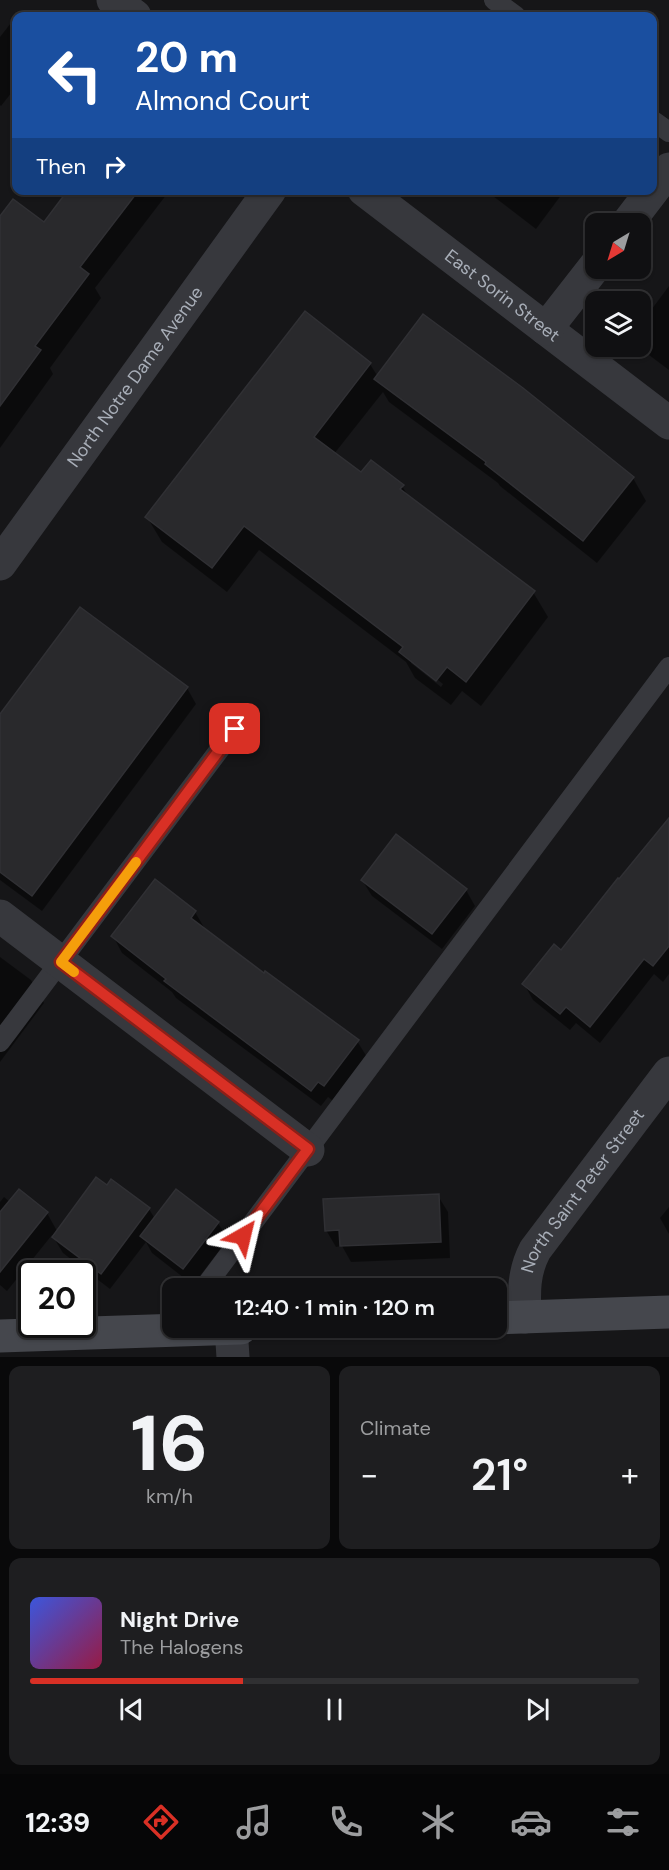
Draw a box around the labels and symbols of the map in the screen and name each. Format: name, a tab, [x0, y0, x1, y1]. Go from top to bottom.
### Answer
north arrow	[585, 213, 651, 279]
street label: East Sorin Street	[440, 244, 565, 347]
street label: North Notre Dame Avenue	[62, 281, 209, 472]
pin	[209, 703, 260, 754]
street label: North Saint Peter Street	[515, 1104, 650, 1276]
position arrow	[211, 1204, 275, 1268]
speed limit sign: 20	[18, 1260, 96, 1338]

